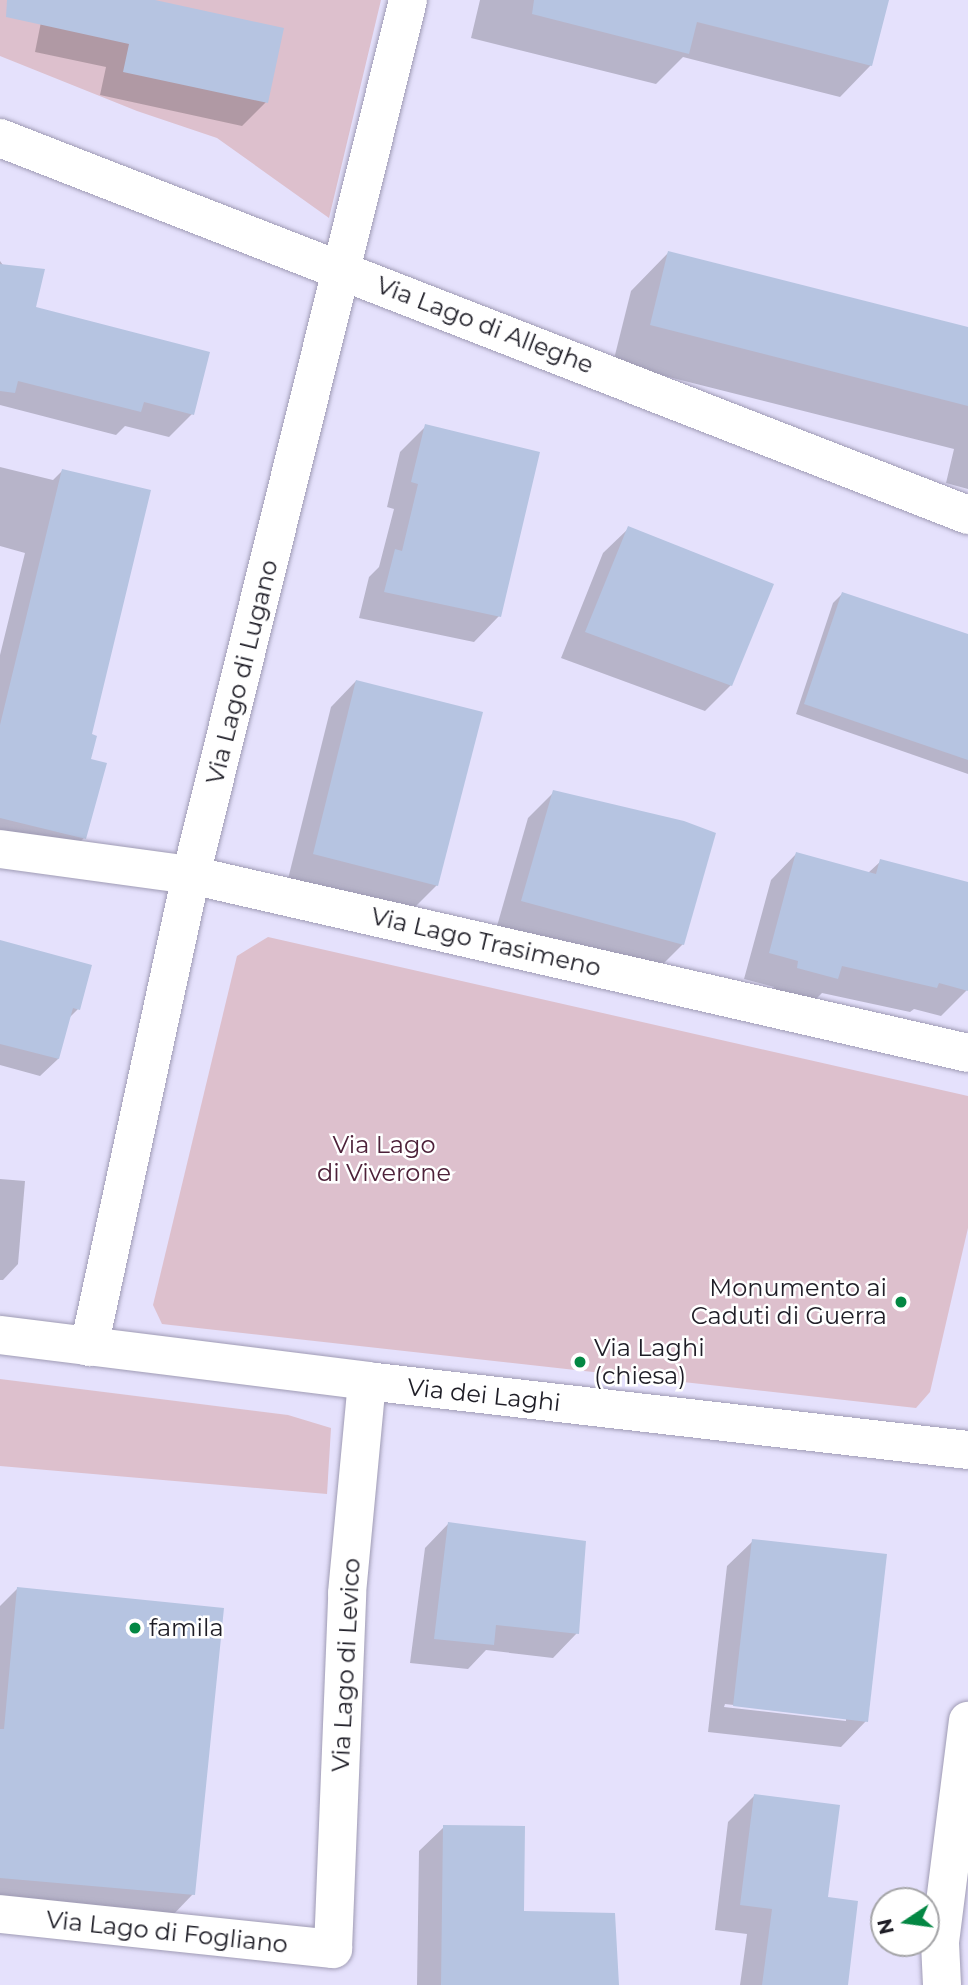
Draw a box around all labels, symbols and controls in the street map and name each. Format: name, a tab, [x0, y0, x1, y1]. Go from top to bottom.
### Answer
street label: Via Lago di Alleghe	[372, 270, 598, 380]
street label: Via Lago di Lugano	[200, 557, 284, 787]
street label: Via Lago Trasimeno	[368, 902, 604, 982]
park label: Via Lago di Viverone	[317, 1131, 451, 1187]
place label: Monumento ai Caduti di Guerra	[691, 1274, 887, 1330]
marker: Monumento ai Caduti di Guerra	[893, 1294, 909, 1310]
place label: Via Laghi (chiesa)	[594, 1334, 705, 1390]
marker: Via Laghi (chiesa)	[572, 1354, 588, 1370]
street label: Via dei Laghi	[406, 1373, 562, 1417]
street label: Via Lago di Levico	[326, 1557, 366, 1773]
place label: famila	[149, 1614, 224, 1642]
marker: famila	[127, 1620, 143, 1636]
north arrow	[870, 1887, 940, 1957]
street label: Via Lago di Fogliano	[45, 1905, 289, 1959]
text: N	[873, 1916, 899, 1936]

